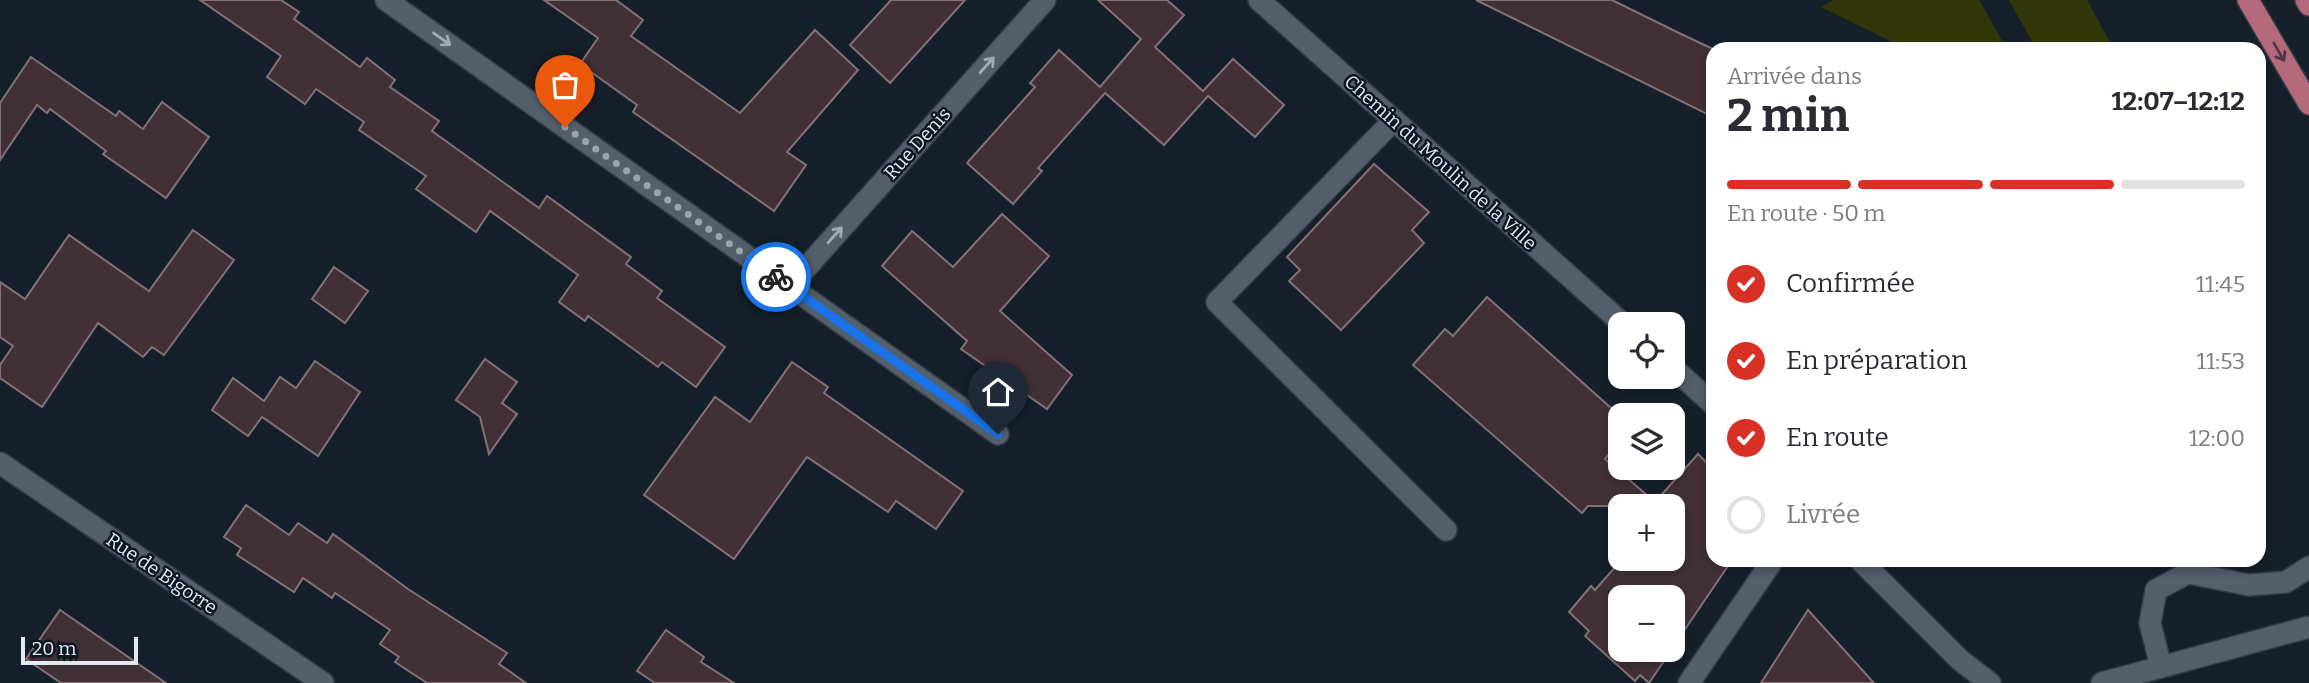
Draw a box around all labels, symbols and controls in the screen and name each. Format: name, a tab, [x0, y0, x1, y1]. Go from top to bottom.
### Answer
one-way arrow	[432, 32, 451, 47]
one-way arrow	[2272, 42, 2286, 62]
pin	[535, 55, 595, 127]
one-way arrow	[978, 57, 995, 74]
text: Arrivée dans	[1727, 62, 1862, 90]
icon: bag	[546, 66, 584, 104]
street label: Chemin du Moulin de la Ville	[1340, 70, 1542, 255]
text: 12:07–12:12	[2111, 86, 2245, 117]
text: 2 min	[1727, 88, 1849, 143]
street label: Rue Denis	[879, 103, 956, 184]
text: En route · 50 m	[1727, 199, 1886, 227]
one-way arrow	[827, 226, 843, 244]
courier	[741, 242, 811, 312]
icon: bike	[757, 258, 795, 296]
icon: check	[1727, 265, 1765, 303]
text: Confirmée	[1786, 268, 1915, 299]
text: 11:45	[2196, 270, 2245, 298]
map controls	[1608, 312, 1685, 662]
button: locate	[1608, 312, 1685, 389]
icon: check	[1727, 342, 1765, 380]
text: En préparation	[1786, 345, 1967, 376]
text: 11:53	[2197, 347, 2245, 375]
pin	[968, 362, 1028, 434]
icon: home	[979, 373, 1017, 411]
button: layers	[1608, 403, 1685, 480]
icon: check	[1727, 419, 1765, 457]
text: En route	[1786, 422, 1889, 453]
text: 12:00	[2189, 424, 2245, 452]
button: +	[1608, 494, 1685, 571]
text: Livrée	[1786, 499, 1860, 530]
street label: Rue de Bigorre	[102, 528, 222, 619]
button: −	[1608, 585, 1685, 662]
scale bar	[21, 634, 138, 666]
text: 20 m	[32, 637, 76, 660]

